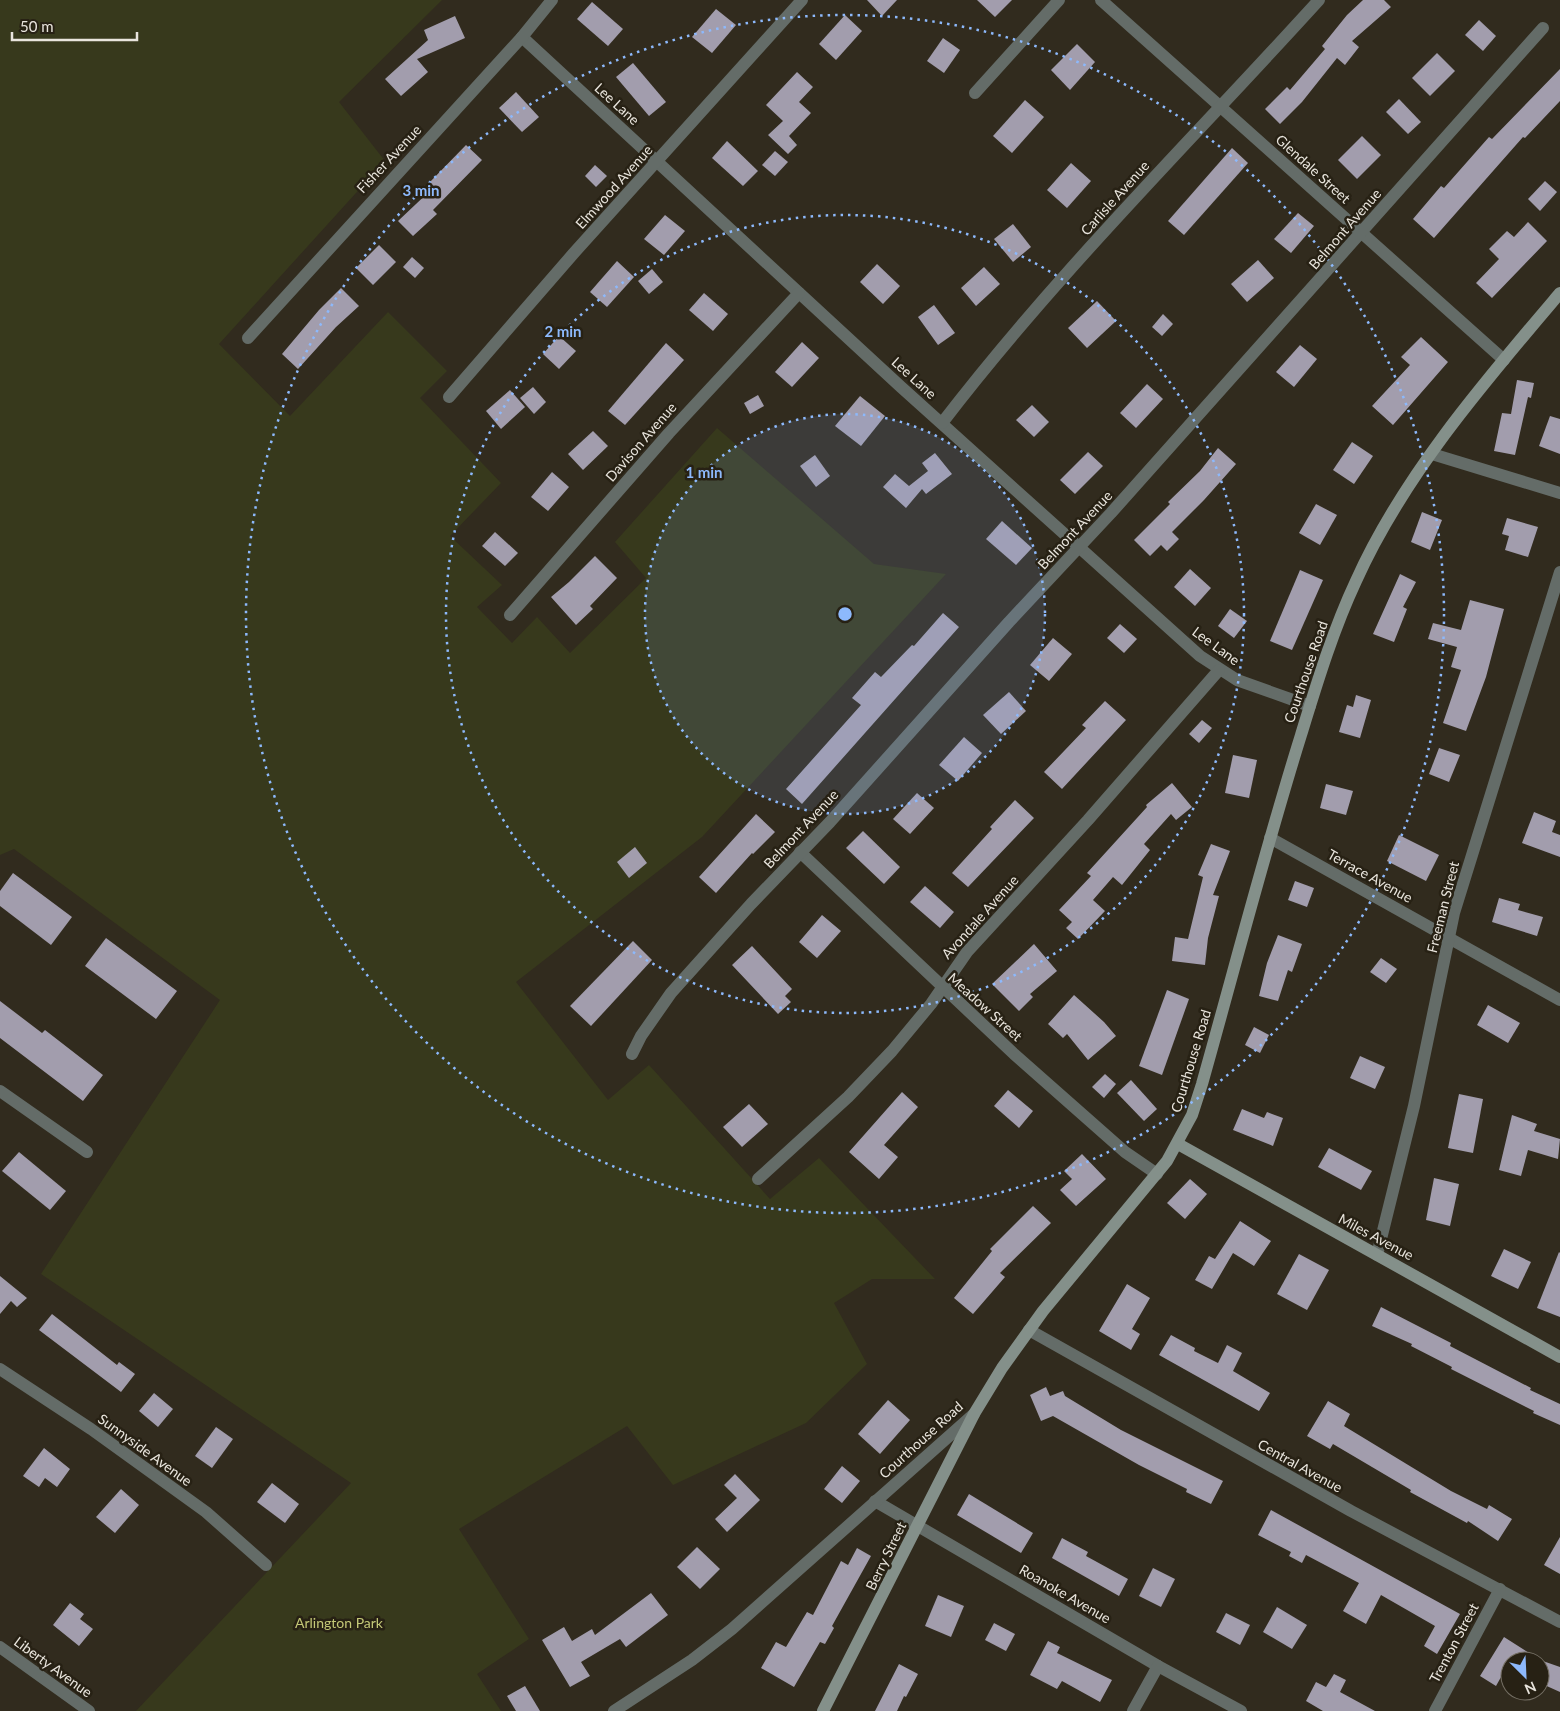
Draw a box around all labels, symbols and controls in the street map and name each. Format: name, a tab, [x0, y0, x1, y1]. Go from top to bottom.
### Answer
scale bar	[12, 10, 138, 42]
text: 50 m	[20, 17, 54, 35]
street label: Lee Lane	[591, 79, 643, 128]
street label: Fisher Avenue	[353, 121, 424, 196]
street label: Glendale Street	[1272, 131, 1354, 207]
street label: Elmwood Avenue	[572, 141, 656, 232]
street label: Carlisle Avenue	[1077, 157, 1152, 238]
text: 3 min	[402, 181, 440, 199]
street label: Belmont Avenue	[1305, 185, 1384, 272]
text: 2 min	[544, 322, 582, 340]
street label: Lee Lane	[888, 353, 940, 402]
street label: Davison Avenue	[602, 399, 680, 485]
text: 1 min	[685, 463, 723, 481]
street label: Belmont Avenue	[1034, 487, 1115, 572]
centre of rings	[836, 605, 854, 623]
street label: Courthouse Road	[1280, 619, 1331, 725]
street label: Lee Lane	[1189, 623, 1243, 668]
street label: Belmont Avenue	[760, 786, 841, 871]
street label: Terrace Avenue	[1325, 845, 1416, 906]
street label: Freeman Street	[1423, 859, 1462, 954]
street label: Avondale Avenue	[938, 871, 1022, 962]
street label: Meadow Street	[945, 969, 1026, 1044]
street label: Courthouse Road	[1167, 1007, 1214, 1114]
street label: Miles Avenue	[1336, 1210, 1417, 1263]
street label: Courthouse Road	[875, 1398, 966, 1482]
street label: Sunnyside Avenue	[95, 1410, 196, 1489]
street label: Central Avenue	[1255, 1435, 1345, 1496]
street label: Berry Street	[862, 1519, 909, 1593]
street label: Roanoke Avenue	[1017, 1561, 1114, 1627]
street label: Trenton Street	[1425, 1600, 1482, 1686]
park label: Arlington Park	[295, 1614, 384, 1631]
street label: Liberty Avenue	[11, 1633, 96, 1701]
north arrow	[1500, 1651, 1550, 1701]
text: N	[1522, 1678, 1539, 1698]

